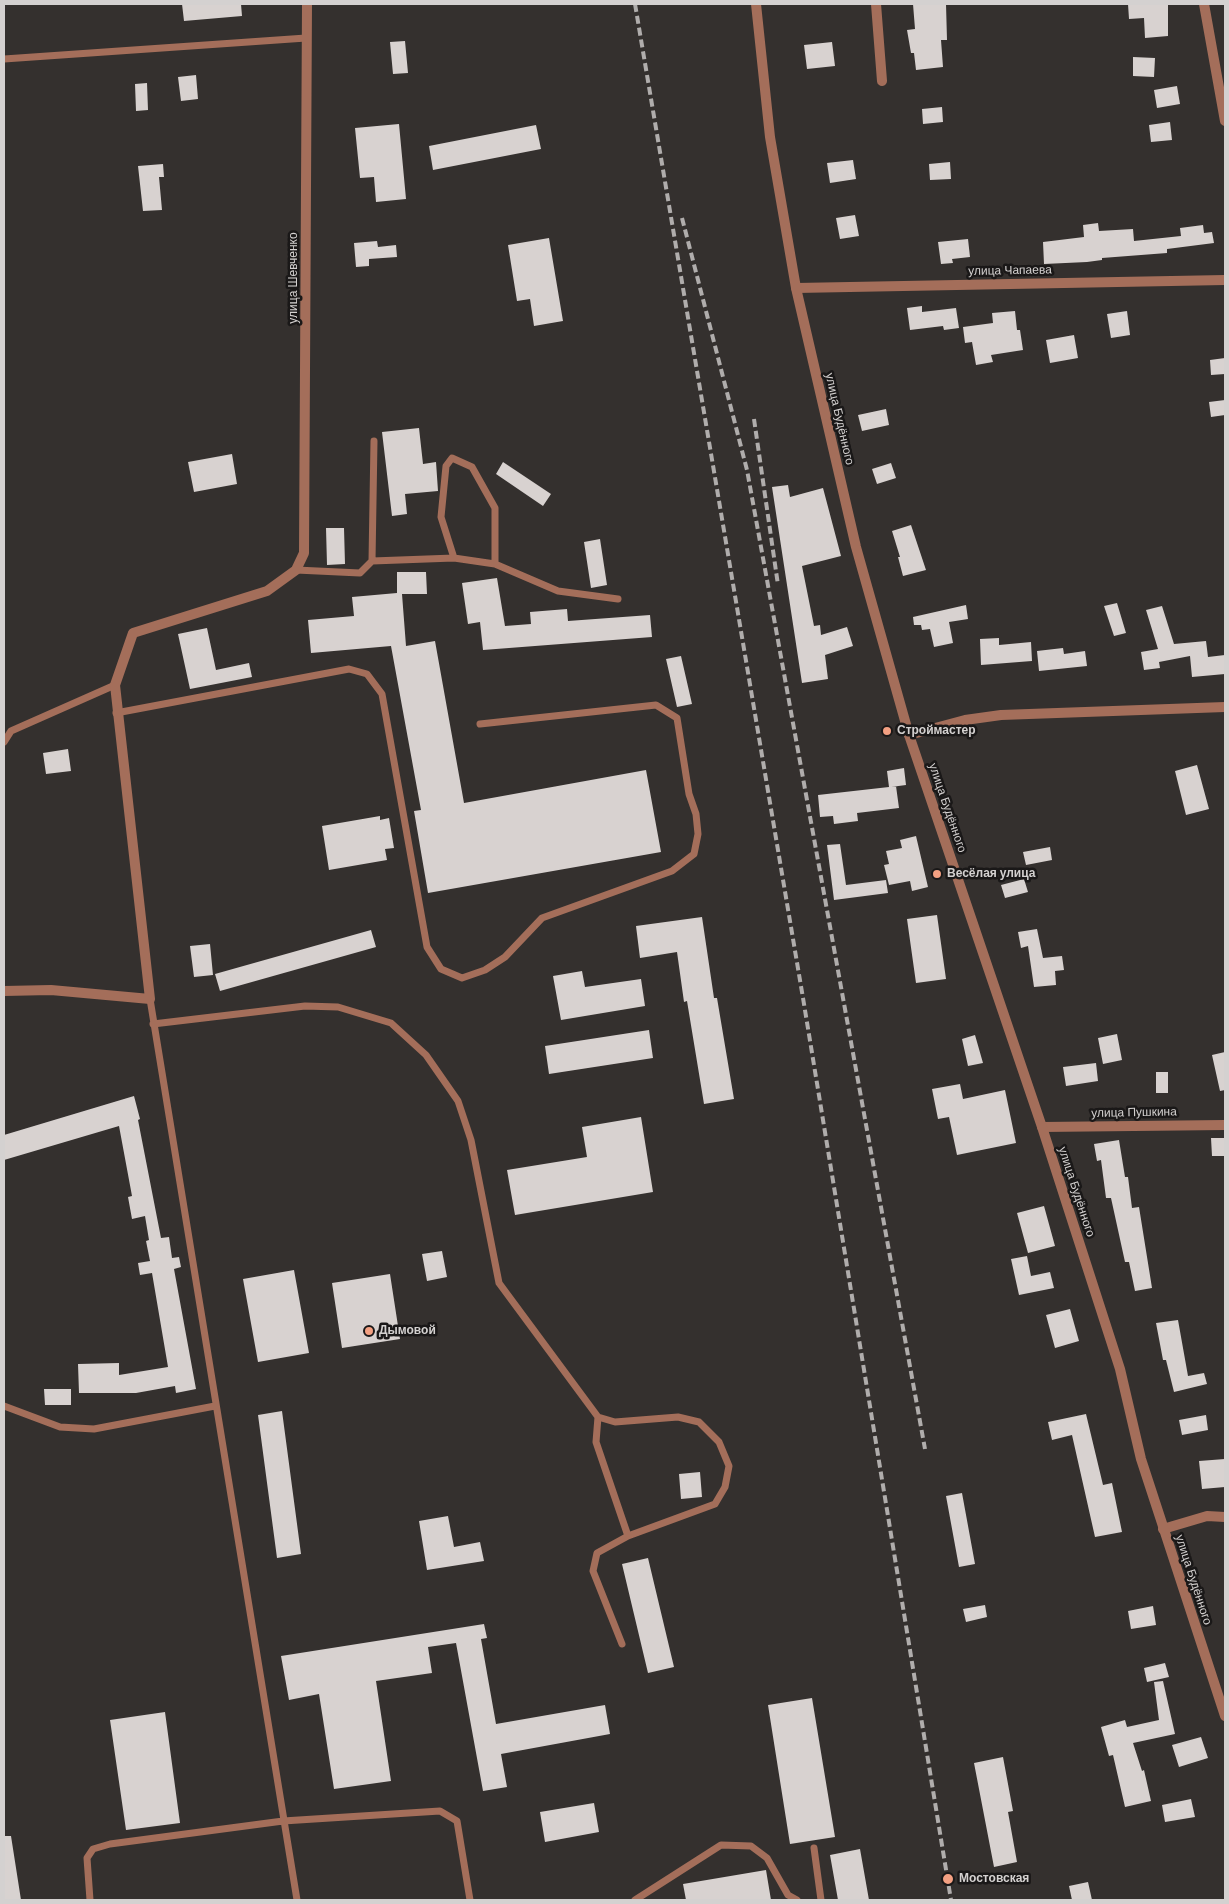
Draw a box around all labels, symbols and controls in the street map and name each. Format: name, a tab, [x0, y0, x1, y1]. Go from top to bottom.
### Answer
street label: улица Шевченко	[287, 232, 301, 324]
street label: улица Чапаева	[968, 263, 1052, 279]
street label: улица Будённого	[821, 372, 857, 466]
place label: Строймастер	[897, 724, 976, 738]
marker: Строймастер	[881, 725, 893, 737]
street label: улица Будённого	[925, 761, 969, 855]
place label: Весёлая улица	[947, 867, 1035, 881]
marker: Весёлая улица	[931, 868, 943, 880]
street label: улица Пушкина	[1091, 1105, 1177, 1121]
street label: улица Будённого	[1055, 1145, 1097, 1239]
place label: Дымовой	[379, 1324, 436, 1338]
marker: Дымовой	[363, 1325, 375, 1337]
street label: улица Будённого	[1172, 1533, 1214, 1627]
marker: Мостовская	[941, 1872, 955, 1886]
place label: Мостовская	[959, 1872, 1029, 1886]

